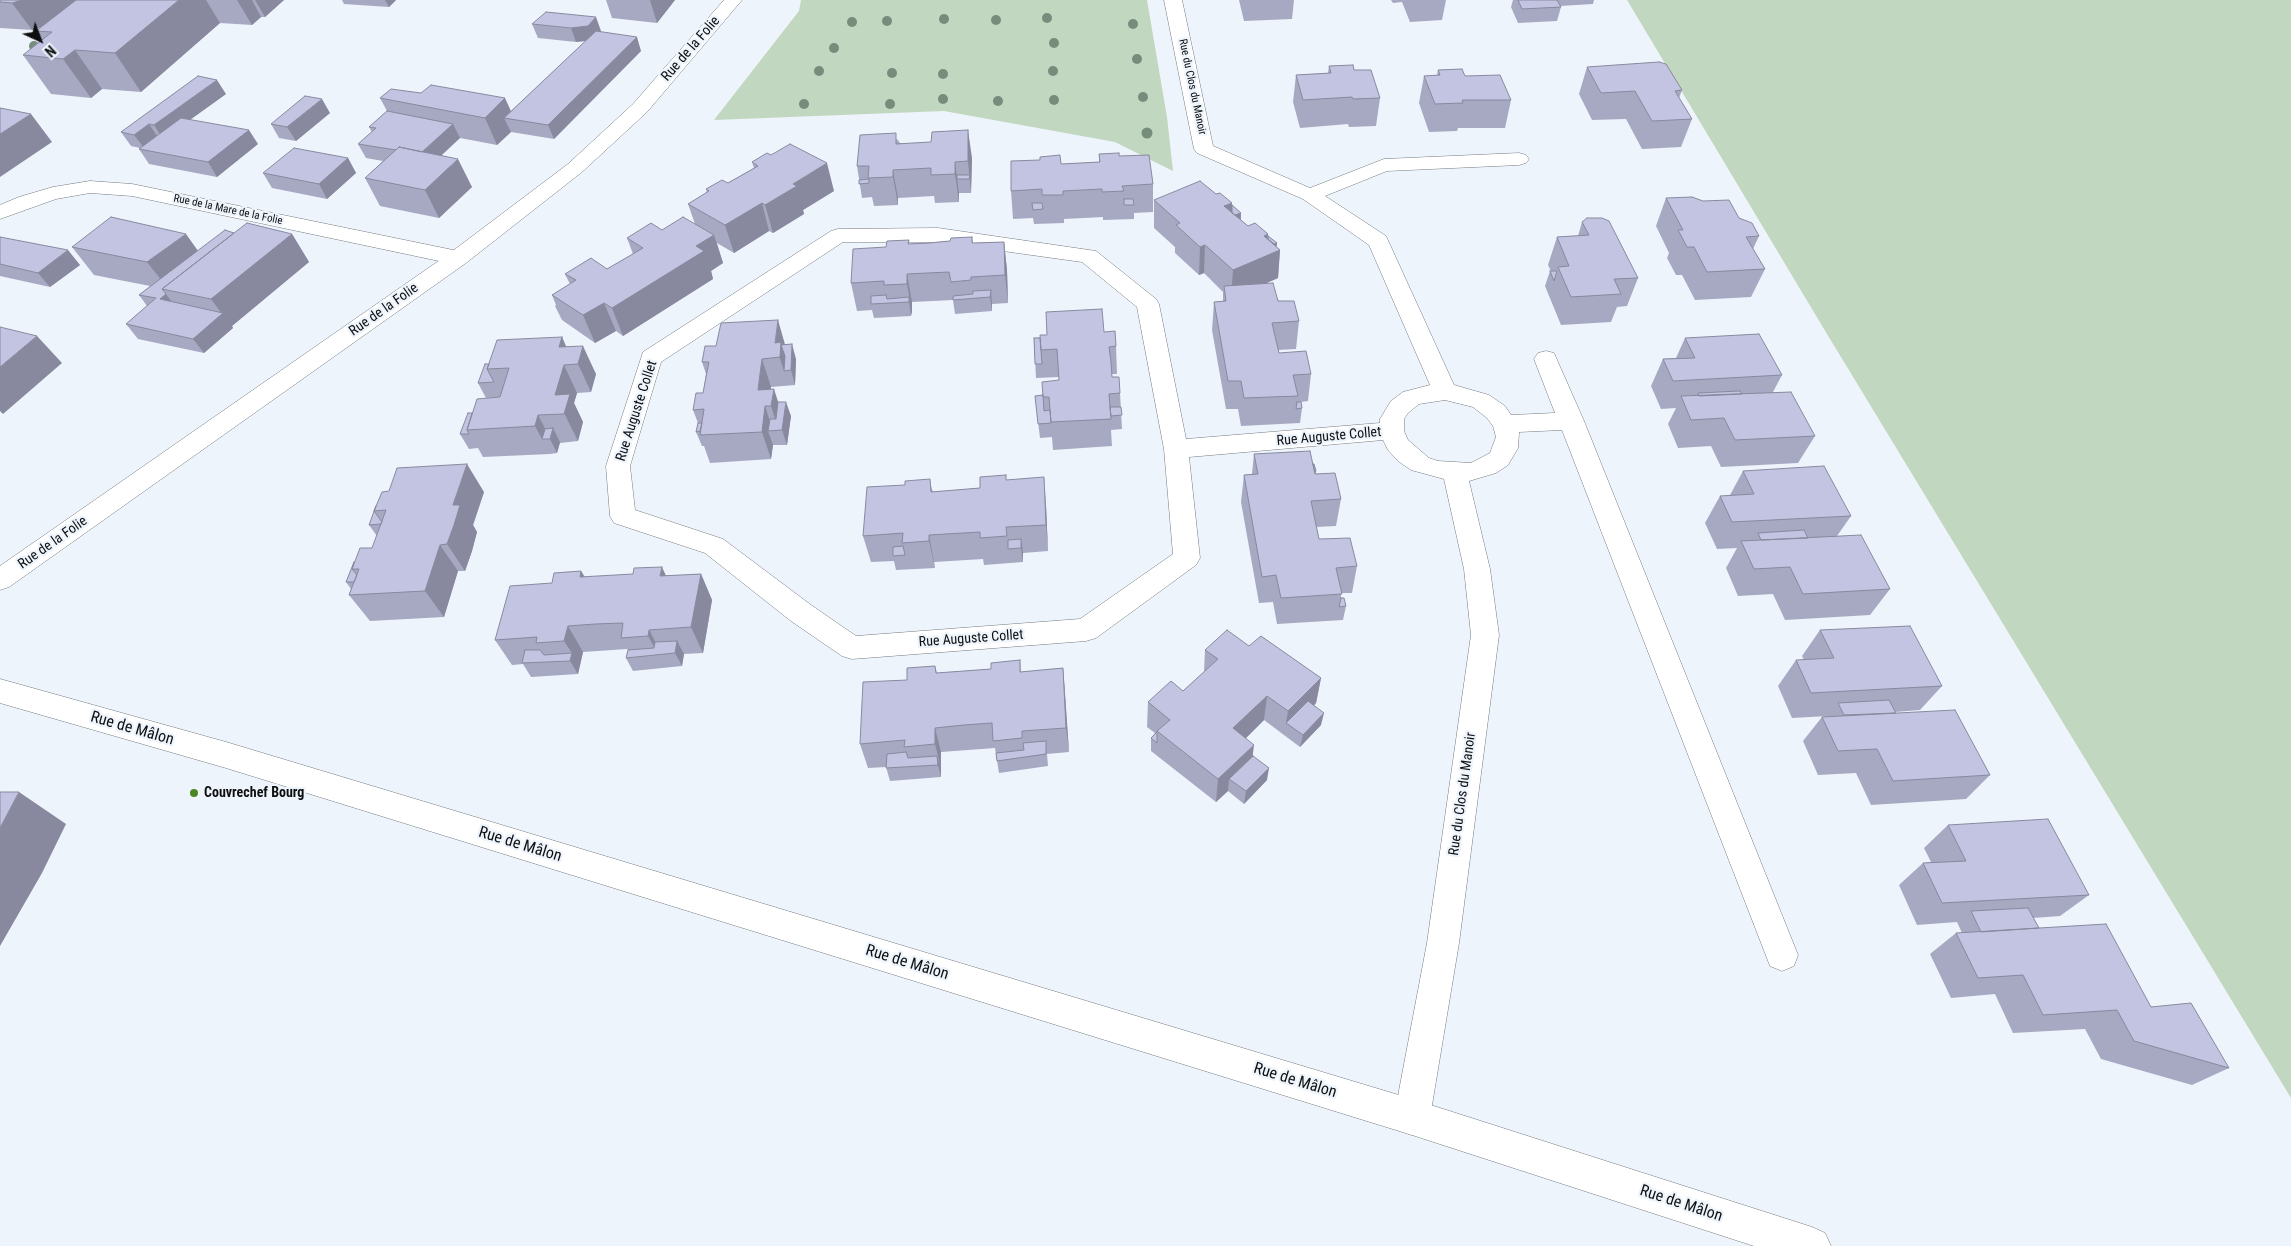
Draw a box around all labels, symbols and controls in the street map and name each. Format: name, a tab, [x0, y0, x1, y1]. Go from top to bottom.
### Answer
street label: Rue de la Folie	[658, 13, 724, 85]
north arrow	[15, 15, 65, 65]
street label: Rue du Clos du Manoir	[1175, 38, 1209, 136]
text: N	[42, 42, 59, 60]
street label: Rue de la Mare de la Folie	[172, 192, 284, 228]
street label: Rue de la Folie	[346, 280, 422, 340]
street label: Rue Auguste Collet	[613, 359, 661, 463]
street label: Rue Auguste Collet	[1276, 424, 1382, 450]
street label: Rue de la Folie	[15, 513, 91, 573]
street label: Rue Auguste Collet	[918, 627, 1024, 651]
street label: Rue de Mâlon	[88, 708, 176, 750]
street label: Rue du Clos du Manoir	[1446, 731, 1480, 857]
place label: Couvrechef Bourg	[204, 785, 304, 801]
marker: Couvrechef Bourg	[188, 787, 200, 799]
street label: Rue de Mâlon	[476, 823, 564, 867]
street label: Rue de Mâlon	[863, 941, 951, 985]
street label: Rue de Mâlon	[1251, 1059, 1339, 1103]
street label: Rue de Mâlon	[1637, 1182, 1725, 1226]

